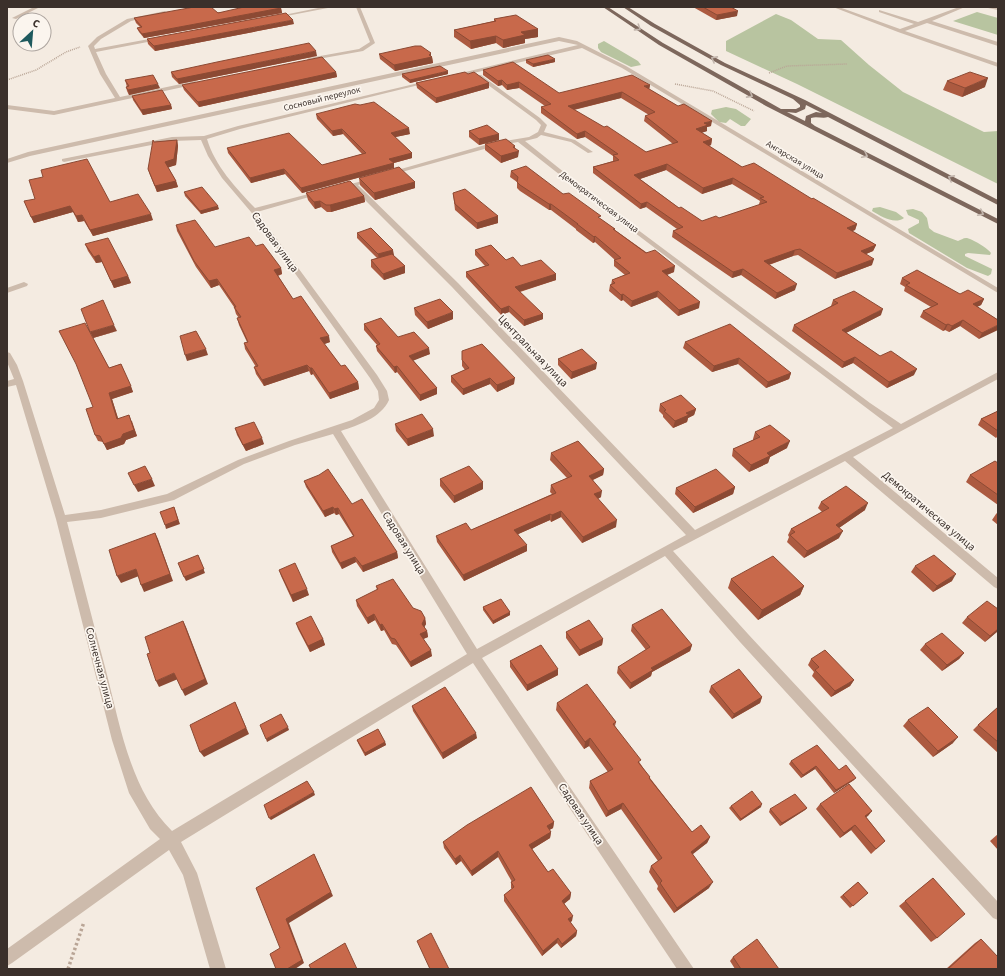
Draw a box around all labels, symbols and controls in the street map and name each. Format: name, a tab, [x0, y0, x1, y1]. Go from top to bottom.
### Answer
north arrow	[12, 12, 52, 52]
text: С	[30, 15, 43, 32]
one-way arrow	[634, 24, 641, 31]
one-way arrow	[711, 56, 718, 64]
street label: Сосновый переулок	[282, 83, 362, 115]
one-way arrow	[745, 90, 753, 97]
street label: Ангарская улица	[763, 137, 827, 183]
one-way arrow	[861, 150, 868, 158]
street label: Демократическая улица	[557, 168, 641, 236]
one-way arrow	[948, 176, 955, 183]
street label: Садовая улица	[248, 209, 302, 275]
one-way arrow	[977, 209, 984, 216]
street label: Центральная улица	[495, 312, 571, 390]
street label: Демократическая улица	[879, 468, 979, 554]
street label: Садовая улица	[379, 509, 429, 577]
street label: Солнечная улица	[82, 626, 118, 710]
street label: Садовая улица	[555, 780, 607, 848]

